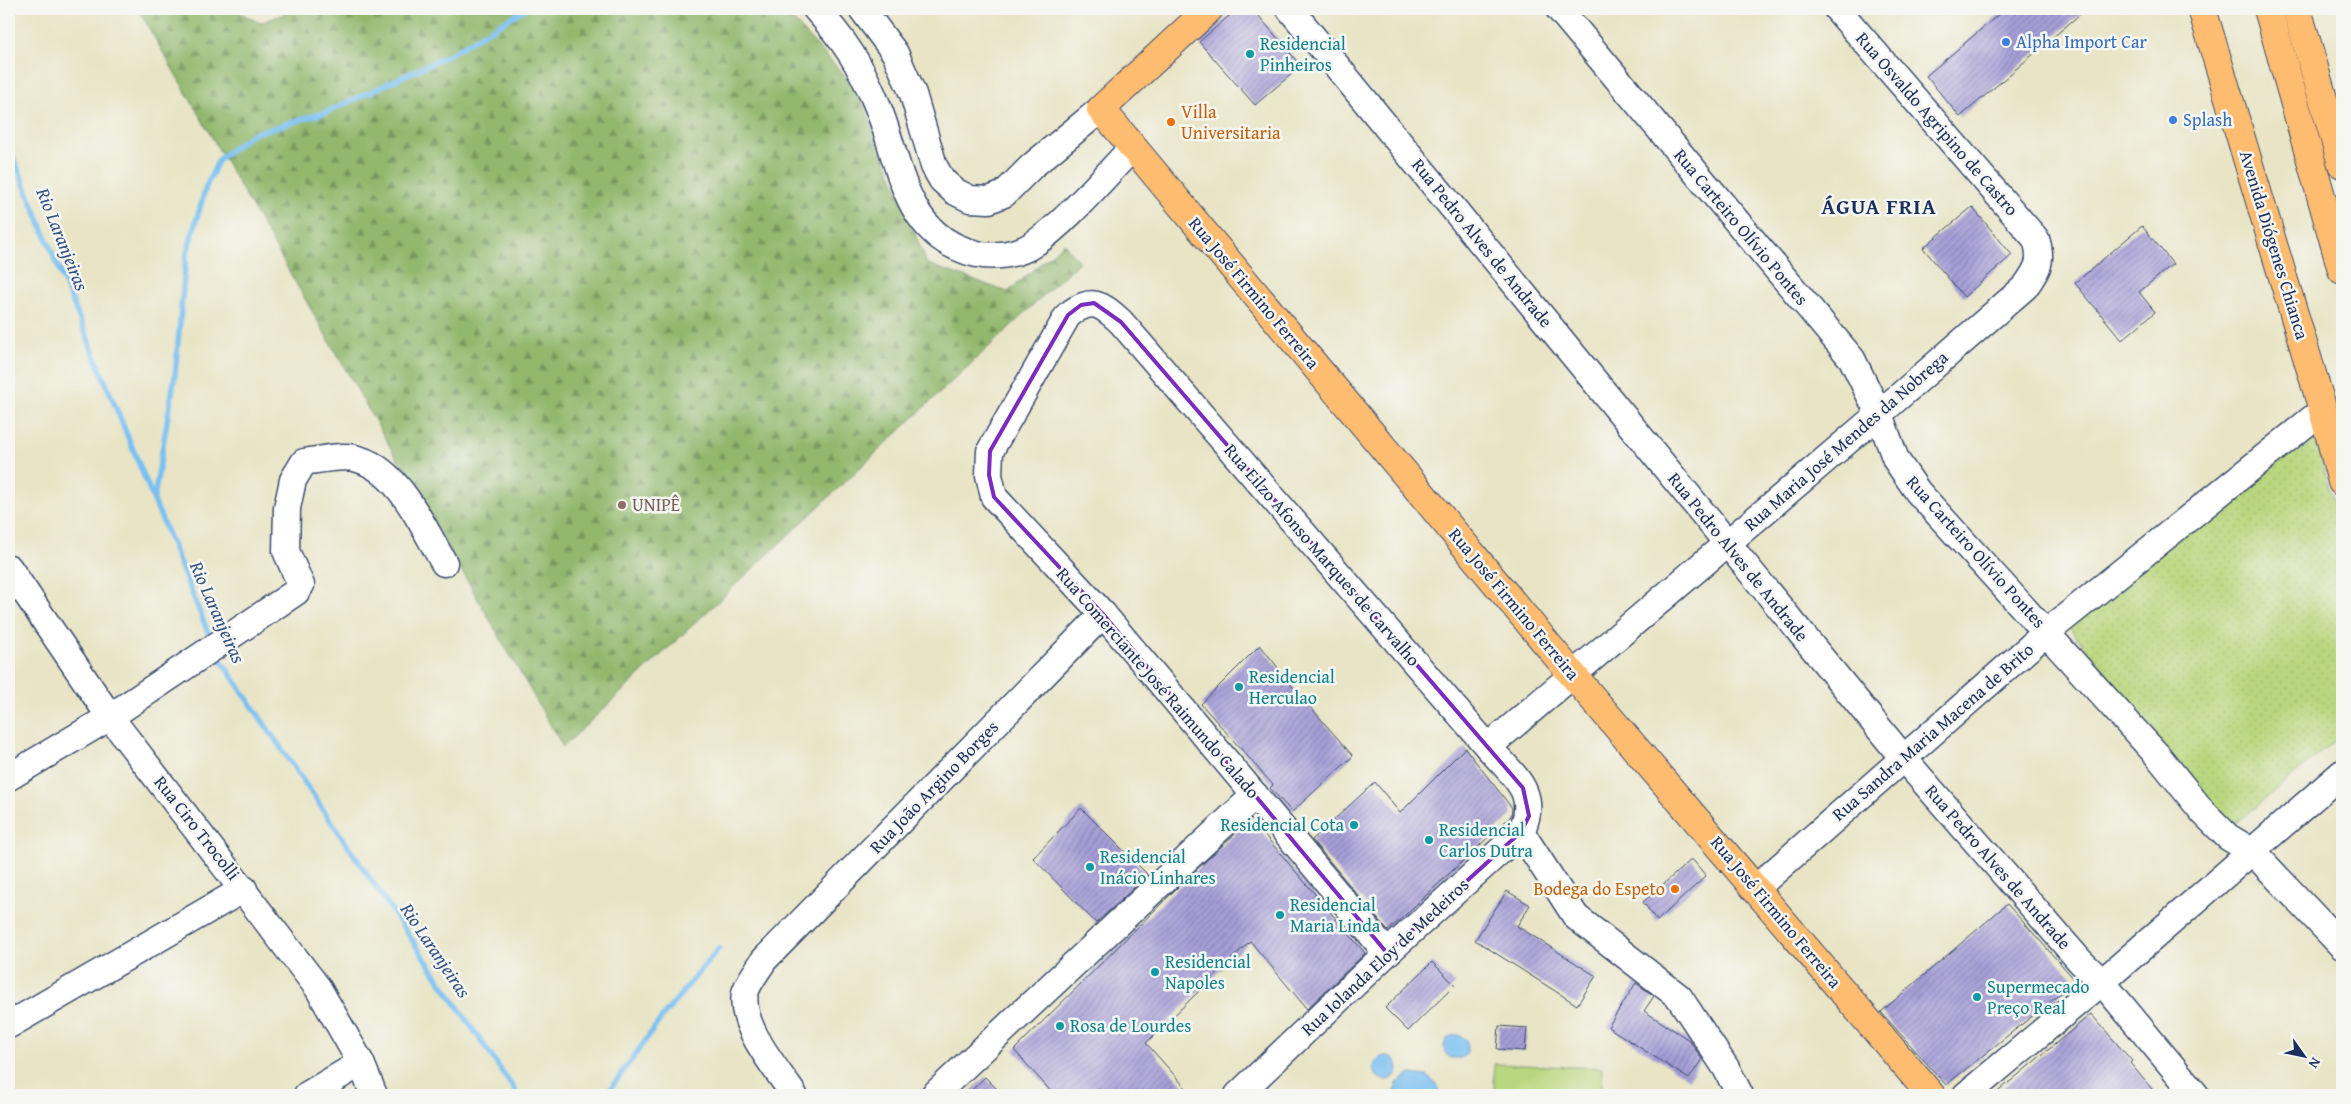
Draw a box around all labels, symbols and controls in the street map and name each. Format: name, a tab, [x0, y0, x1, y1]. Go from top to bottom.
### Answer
street label: Rua Osvaldo Agripino de Castro	[1850, 26, 2025, 222]
place label: Alpha Import Car	[2016, 28, 2147, 55]
place label: Residencial Pinheiros	[1260, 30, 1346, 78]
marker: Alpha Import Car	[2000, 36, 2012, 48]
marker: Residencial Pinheiros	[1244, 48, 1256, 60]
place label: Villa Universitaria	[1181, 98, 1281, 146]
place label: Splash	[2183, 106, 2232, 133]
marker: Splash	[2167, 114, 2179, 126]
marker: Villa Universitaria	[1165, 116, 1177, 128]
street label: Rua Carteiro Olívio Pontes	[1668, 142, 1815, 311]
street label: Avenida Diógenes Chianca	[2233, 147, 2316, 343]
street label: Rua Pedro Alves de Andrade	[1405, 152, 1559, 333]
water label: Rio Laranjeiras	[29, 182, 96, 295]
district label: ÁGUA FRIA	[1821, 190, 1937, 222]
street label: Rua José Firmino Ferreira	[1182, 211, 1327, 375]
street label: Rua Maria José Mendes da Nobrega	[1738, 344, 1954, 537]
street label: Rua Eilzo Afonso Marques de Carvalho	[1218, 437, 1427, 672]
street label: Rua Pedro Alves de Andrade	[1661, 466, 1815, 647]
street label: Rua Carteiro Olívio Pontes	[1900, 469, 2053, 634]
place label: UNIPÊ	[632, 491, 680, 518]
marker: UNIPÊ	[616, 499, 628, 511]
street label: Rua José Firmino Ferreira	[1442, 522, 1587, 686]
water label: Rio Laranjeiras	[183, 556, 253, 668]
street label: Rua Comerciante José Raimundo Calado	[1050, 561, 1266, 804]
street label: Rua Sandra Maria Macena de Brito	[1826, 636, 2040, 827]
place label: Residencial Herculao	[1249, 663, 1335, 711]
marker: Residencial Herculao	[1233, 681, 1245, 693]
street label: Rua João Argino Borges	[863, 714, 1004, 859]
street label: Rua Ciro Trocolli	[148, 770, 247, 886]
street label: Rua Pedro Alves de Andrade	[1919, 778, 2078, 955]
place label: Residencial Cota	[1220, 811, 1344, 838]
place label: Residencial Carlos Dutra	[1439, 816, 1533, 864]
marker: Residencial Cota	[1348, 819, 1360, 831]
street label: Rua José Firmino Ferreira	[1704, 830, 1849, 994]
marker: Residencial Carlos Dutra	[1423, 834, 1435, 846]
place label: Residencial Inácio Linhares	[1100, 843, 1216, 891]
marker: Residencial Inácio Linhares	[1084, 861, 1096, 873]
street label: Rua Iolanda Eloy de Medeiros	[1295, 871, 1475, 1042]
place label: Bodega do Espeto	[1533, 875, 1665, 902]
marker: Bodega do Espeto	[1669, 883, 1681, 895]
place label: Residencial Maria Linda	[1290, 891, 1381, 939]
water label: Rio Laranjeiras	[393, 896, 478, 1003]
marker: Residencial Maria Linda	[1274, 909, 1286, 921]
place label: Residencial Napoles	[1165, 948, 1251, 996]
marker: Residencial Napoles	[1149, 966, 1161, 978]
place label: Supermecado Preço Real	[1987, 973, 2090, 1021]
marker: Supermecado Preço Real	[1971, 991, 1983, 1003]
place label: Rosa de Lourdes	[1070, 1012, 1191, 1039]
marker: Rosa de Lourdes	[1054, 1020, 1066, 1032]
north arrow	[2278, 1032, 2328, 1082]
text: N	[2304, 1054, 2326, 1073]

